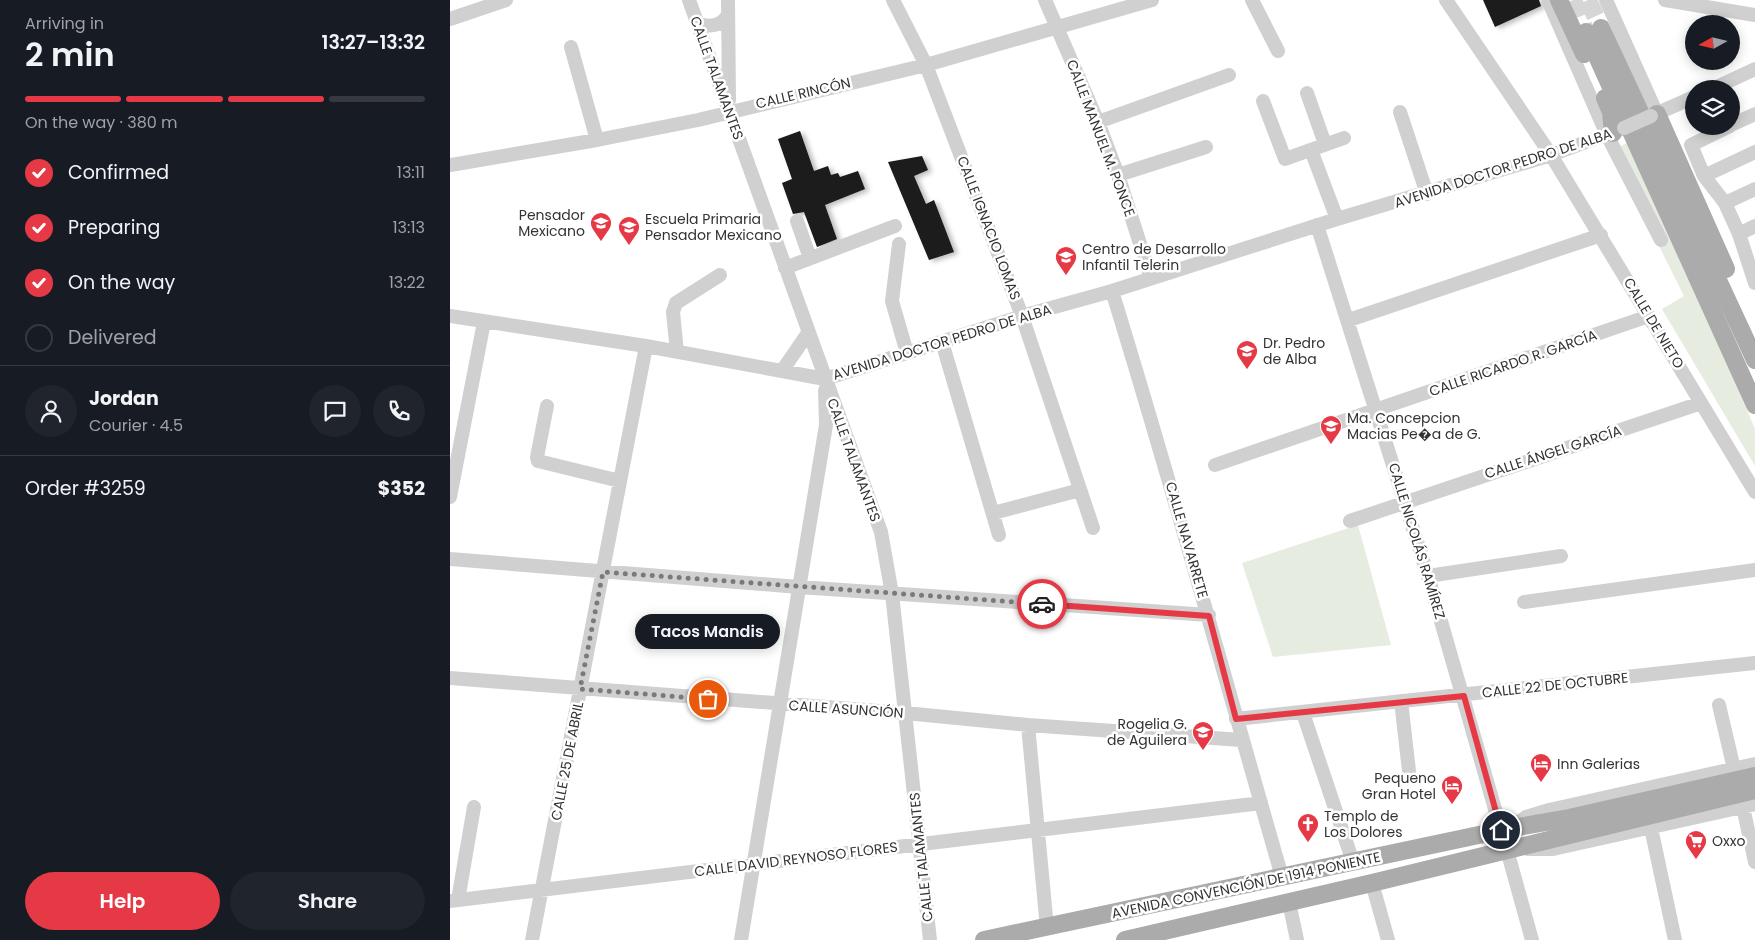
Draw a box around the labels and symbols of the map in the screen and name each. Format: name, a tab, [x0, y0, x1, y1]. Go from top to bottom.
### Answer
street label: CALLE TALAMANTES	[685, 13, 749, 143]
north arrow	[1685, 15, 1740, 70]
street label: CALLE MANUEL M. PONCE	[1062, 57, 1140, 219]
street label: CALLE RINCÓN	[754, 72, 852, 114]
street label: AVENIDA DOCTOR PEDRO DE ALBA	[1392, 123, 1614, 213]
street label: CALLE IGNACIO LOMAS	[952, 153, 1026, 303]
place label: Pensador Mexicano	[518, 205, 585, 241]
place label: Escuela Primaria Pensador Mexicano	[645, 209, 782, 245]
school or university icon: Pensador Mexicano	[589, 211, 613, 242]
school or university icon: Escuela Primaria Pensador Mexicano	[617, 215, 641, 246]
place label: Centro de Desarrollo Infantil Telerin	[1082, 239, 1226, 275]
school or university icon: Centro de Desarrollo Infantil Telerin	[1054, 245, 1078, 276]
street label: CALLE DE NIETO	[1619, 274, 1689, 372]
street label: AVENIDA DOCTOR PEDRO DE ALBA	[830, 299, 1054, 385]
street label: CALLE RICARDO R. GARCÍA	[1426, 325, 1600, 401]
place label: Dr. Pedro de Alba	[1263, 333, 1325, 369]
school or university icon: Dr. Pedro de Alba	[1235, 339, 1259, 370]
street label: CALLE TALAMANTES	[822, 395, 886, 525]
place label: Ma. Concepcion Macias Pe�a de G.	[1347, 408, 1481, 444]
school or university icon: Ma. Concepcion Macias Pe�a de G.	[1319, 414, 1343, 445]
street label: CALLE ÁNGEL GARCÍA	[1482, 420, 1624, 484]
street label: CALLE NICOLÁS RAMÍREZ	[1384, 460, 1450, 622]
street label: CALLE NAVARRETE	[1161, 479, 1213, 601]
courier	[1017, 579, 1067, 629]
callout: Tacos Mandis	[636, 614, 780, 649]
street label: CALLE 22 DE OCTUBRE	[1481, 667, 1629, 703]
pin	[687, 678, 729, 720]
street label: CALLE ASUNCIÓN	[788, 695, 904, 723]
street label: CALLE 25 DE ABRIL	[546, 700, 588, 822]
place label: Rogelia G. de Aguilera	[1107, 714, 1187, 750]
school or university icon: Rogelia G. de Aguilera	[1191, 720, 1215, 751]
hotel icon: Inn Galerias	[1529, 752, 1553, 783]
place label: Inn Galerias	[1557, 754, 1640, 774]
place label: Pequeno Gran Hotel	[1362, 768, 1436, 804]
hotel icon: Pequeno Gran Hotel	[1440, 774, 1464, 805]
street label: CALLE TALAMANTES	[904, 791, 938, 923]
place label: Templo de Los Dolores	[1324, 806, 1403, 842]
pin	[1480, 809, 1522, 851]
church icon: Templo de Los Dolores	[1296, 812, 1320, 843]
supermarket icon: Oxxo	[1684, 829, 1708, 860]
place label: Oxxo	[1712, 831, 1745, 851]
street label: CALLE DAVID REYNOSO FLORES	[693, 837, 899, 881]
street label: AVENIDA CONVENCIÓN DE 1914 PONIENTE	[1110, 847, 1382, 923]

